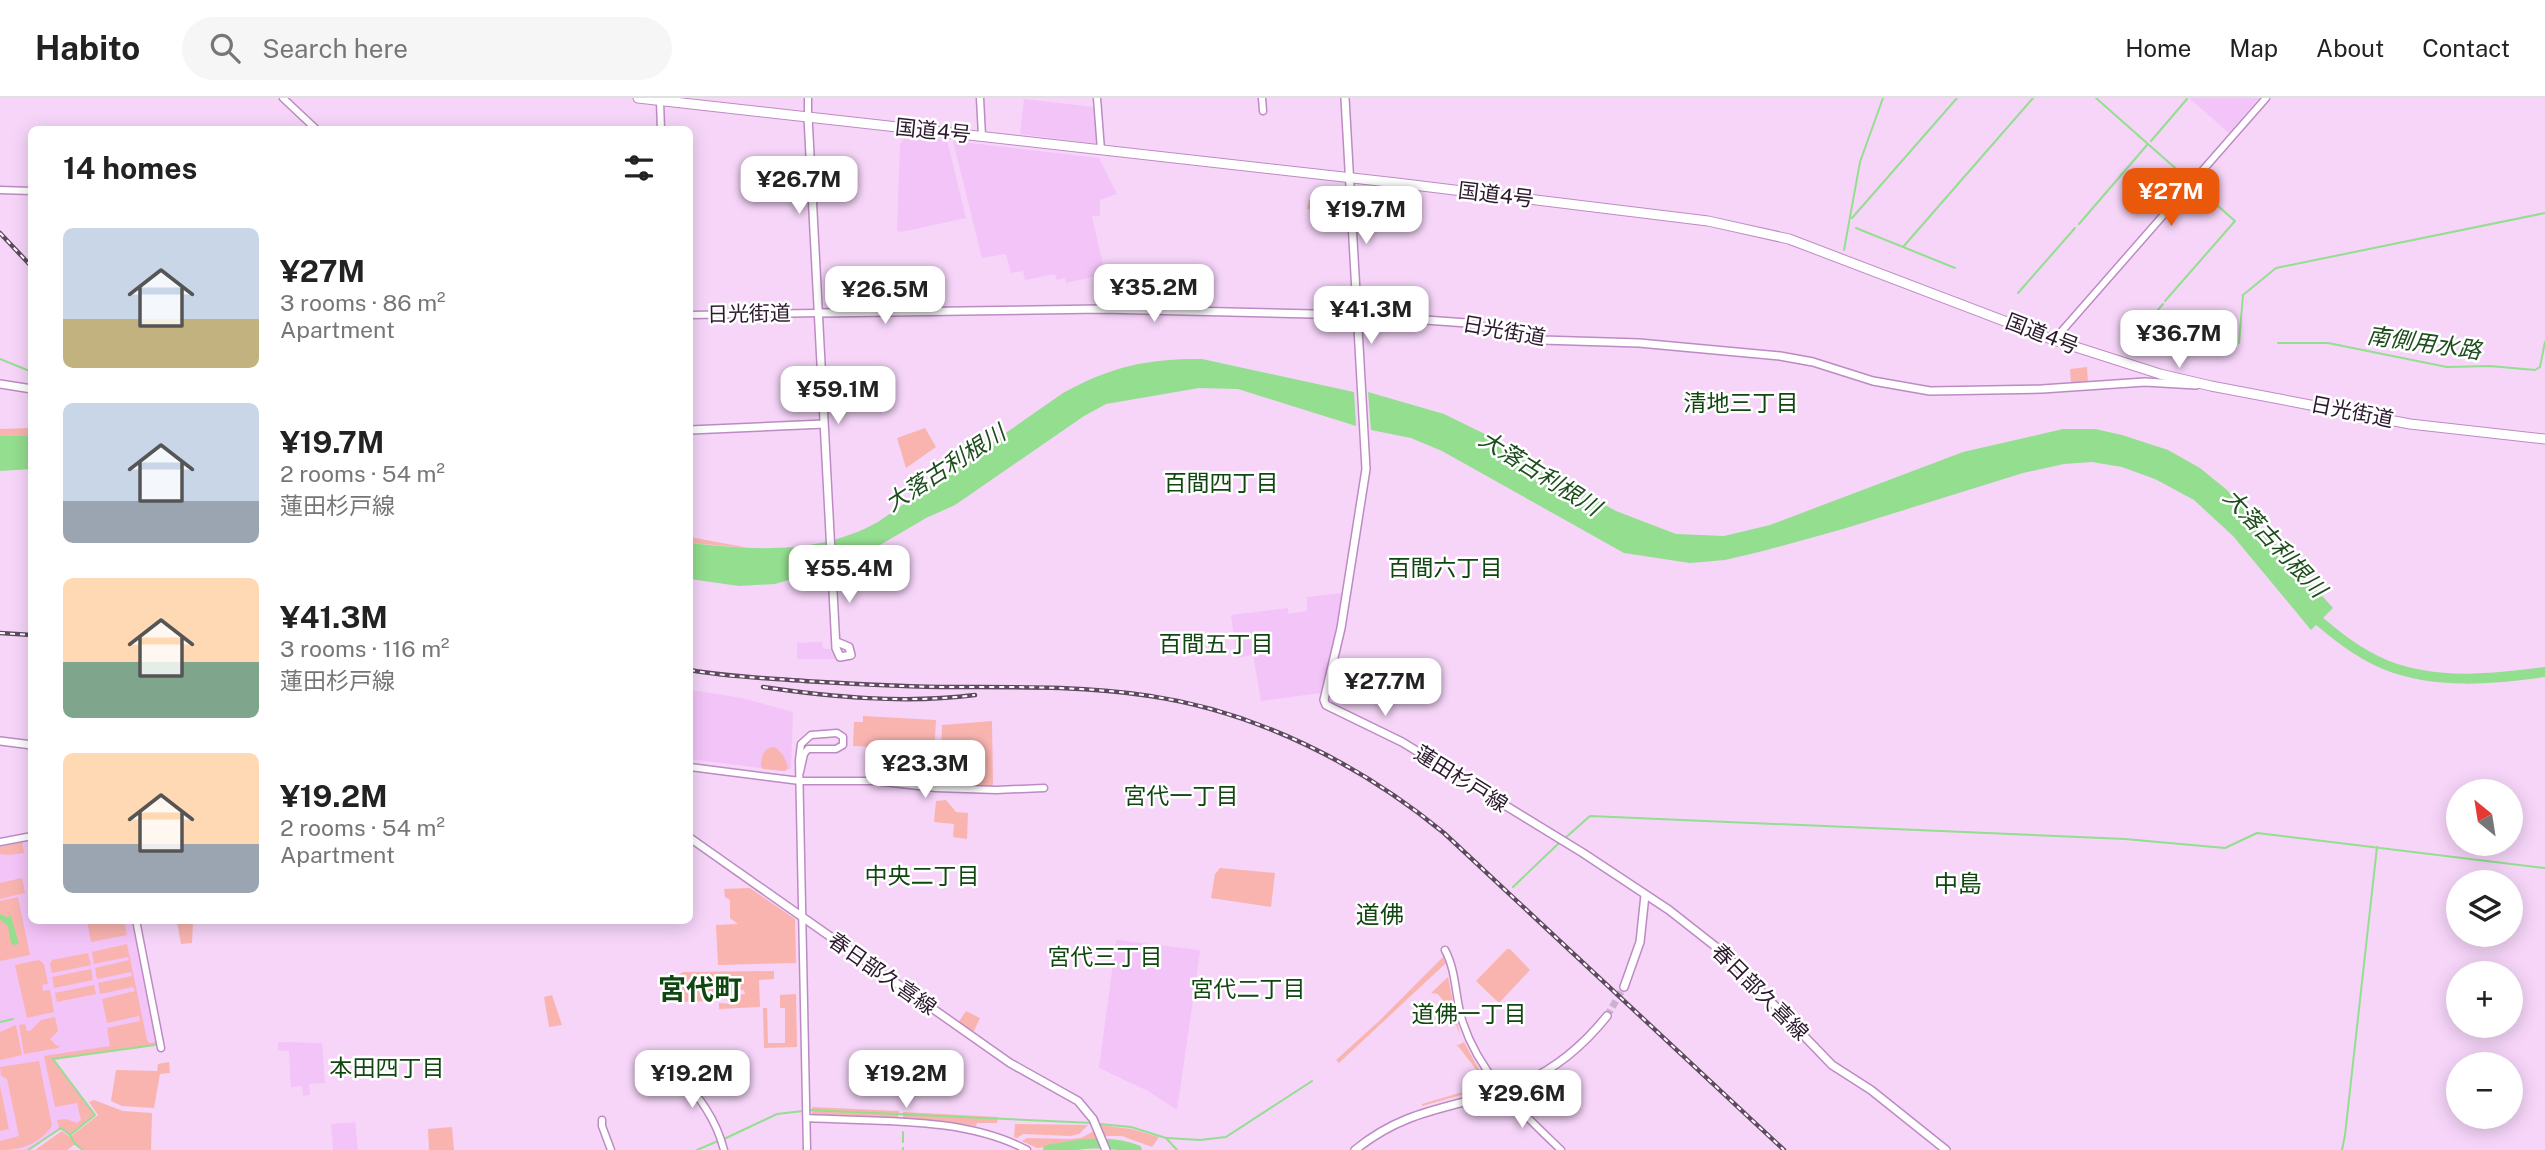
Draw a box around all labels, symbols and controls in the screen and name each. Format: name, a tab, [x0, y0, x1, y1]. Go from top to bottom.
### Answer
search box	[182, 17, 672, 80]
text: Habito	[35, 29, 140, 67]
icon: search	[206, 29, 244, 67]
text: Search here	[262, 33, 408, 64]
text: Home	[2125, 34, 2191, 62]
text: Map	[2229, 34, 2278, 62]
text: About	[2316, 34, 2384, 62]
text: Contact	[2422, 34, 2510, 62]
street label: 国道4号	[894, 114, 972, 147]
icon: filters	[620, 149, 658, 187]
text: 14 homes	[63, 150, 197, 186]
pin: ¥26.7M	[742, 156, 856, 216]
text: ¥26.7M	[757, 165, 841, 192]
pin: ¥27M	[2130, 169, 2212, 228]
street label: 国道4号	[1457, 177, 1535, 212]
text: ¥27M	[2138, 177, 2204, 204]
pin: ¥19.7M	[1309, 186, 1423, 246]
text: ¥19.7M	[1326, 195, 1406, 222]
text: ¥27M	[280, 253, 365, 289]
icon: home	[119, 256, 203, 340]
pin: ¥35.2M	[1097, 264, 1211, 324]
pin: ¥26.5M	[828, 266, 942, 326]
text: ¥35.2M	[1110, 273, 1198, 300]
text: ¥26.5M	[841, 275, 929, 302]
pin: ¥41.3M	[1314, 286, 1428, 346]
text: 3 rooms · 86 m²	[280, 289, 446, 316]
text: ¥41.3M	[1330, 295, 1412, 322]
street label: 日光街道	[707, 300, 791, 327]
street label: 国道4号	[2002, 308, 2082, 359]
pin: ¥36.7M	[2122, 310, 2236, 370]
street label: 日光街道	[1461, 311, 1548, 350]
text: Apartment	[280, 316, 395, 343]
text: ¥36.7M	[2136, 319, 2222, 346]
water label: 南側用水路	[2365, 321, 2485, 364]
pin: ¥59.1M	[781, 366, 895, 426]
text: ¥59.1M	[797, 375, 879, 402]
district label: 清地三丁目	[1684, 389, 1799, 416]
street label: 日光街道	[2308, 391, 2396, 432]
water label: 大落古利根川	[880, 417, 1012, 516]
text: ¥19.7M	[280, 424, 384, 460]
water label: 大落古利根川	[1475, 425, 1608, 522]
icon: home	[119, 431, 203, 515]
text: 2 rooms · 54 m²	[280, 460, 445, 487]
district label: 百間四丁目	[1164, 469, 1279, 496]
water label: 大落古利根川	[2218, 483, 2334, 605]
text: 蓮田杉戸線	[280, 492, 395, 519]
pin: ¥55.4M	[792, 546, 906, 605]
text: ¥55.4M	[805, 554, 893, 581]
district label: 百間六丁目	[1388, 554, 1503, 581]
text: ¥41.3M	[280, 599, 388, 635]
icon: home	[119, 606, 203, 690]
district label: 百間五丁目	[1159, 630, 1274, 657]
text: 3 rooms · 116 m²	[280, 635, 450, 662]
pin: ¥27.7M	[1328, 658, 1442, 718]
text: 蓮田杉戸線	[280, 667, 395, 694]
text: ¥27.7M	[1344, 667, 1426, 694]
pin: ¥23.3M	[868, 740, 982, 800]
street label: 蓮田杉戸線	[1410, 740, 1512, 817]
text: ¥23.3M	[881, 749, 969, 776]
text: ¥19.2M	[280, 778, 388, 814]
north arrow	[2446, 779, 2524, 856]
map controls	[2446, 779, 2523, 1129]
icon: home	[119, 781, 203, 865]
district label: 宮代一丁目	[1124, 782, 1239, 809]
text: 2 rooms · 54 m²	[280, 814, 445, 841]
text: Apartment	[280, 841, 395, 868]
district label: 中央二丁目	[865, 862, 980, 889]
district label: 中島	[1934, 869, 1982, 897]
button: layers	[2446, 870, 2523, 947]
district label: 道佛	[1356, 900, 1404, 928]
street label: 春日部久喜線	[824, 927, 941, 1020]
street label: 春日部久喜線	[1707, 938, 1814, 1045]
district label: 宮代三丁目	[1048, 943, 1163, 970]
button: +	[2446, 961, 2523, 1038]
district label: 宮代町	[658, 972, 742, 1005]
district label: 宮代二丁目	[1191, 975, 1306, 1002]
district label: 道佛一丁目	[1412, 1000, 1527, 1027]
pin: ¥19.2M	[635, 1051, 749, 1110]
pin: ¥19.2M	[849, 1051, 963, 1110]
button: −	[2446, 1052, 2523, 1129]
district label: 本田四丁目	[330, 1054, 445, 1081]
text: ¥19.2M	[651, 1059, 733, 1086]
text: ¥19.2M	[865, 1059, 947, 1086]
pin: ¥29.6M	[1465, 1070, 1579, 1130]
text: ¥29.6M	[1478, 1079, 1566, 1106]

